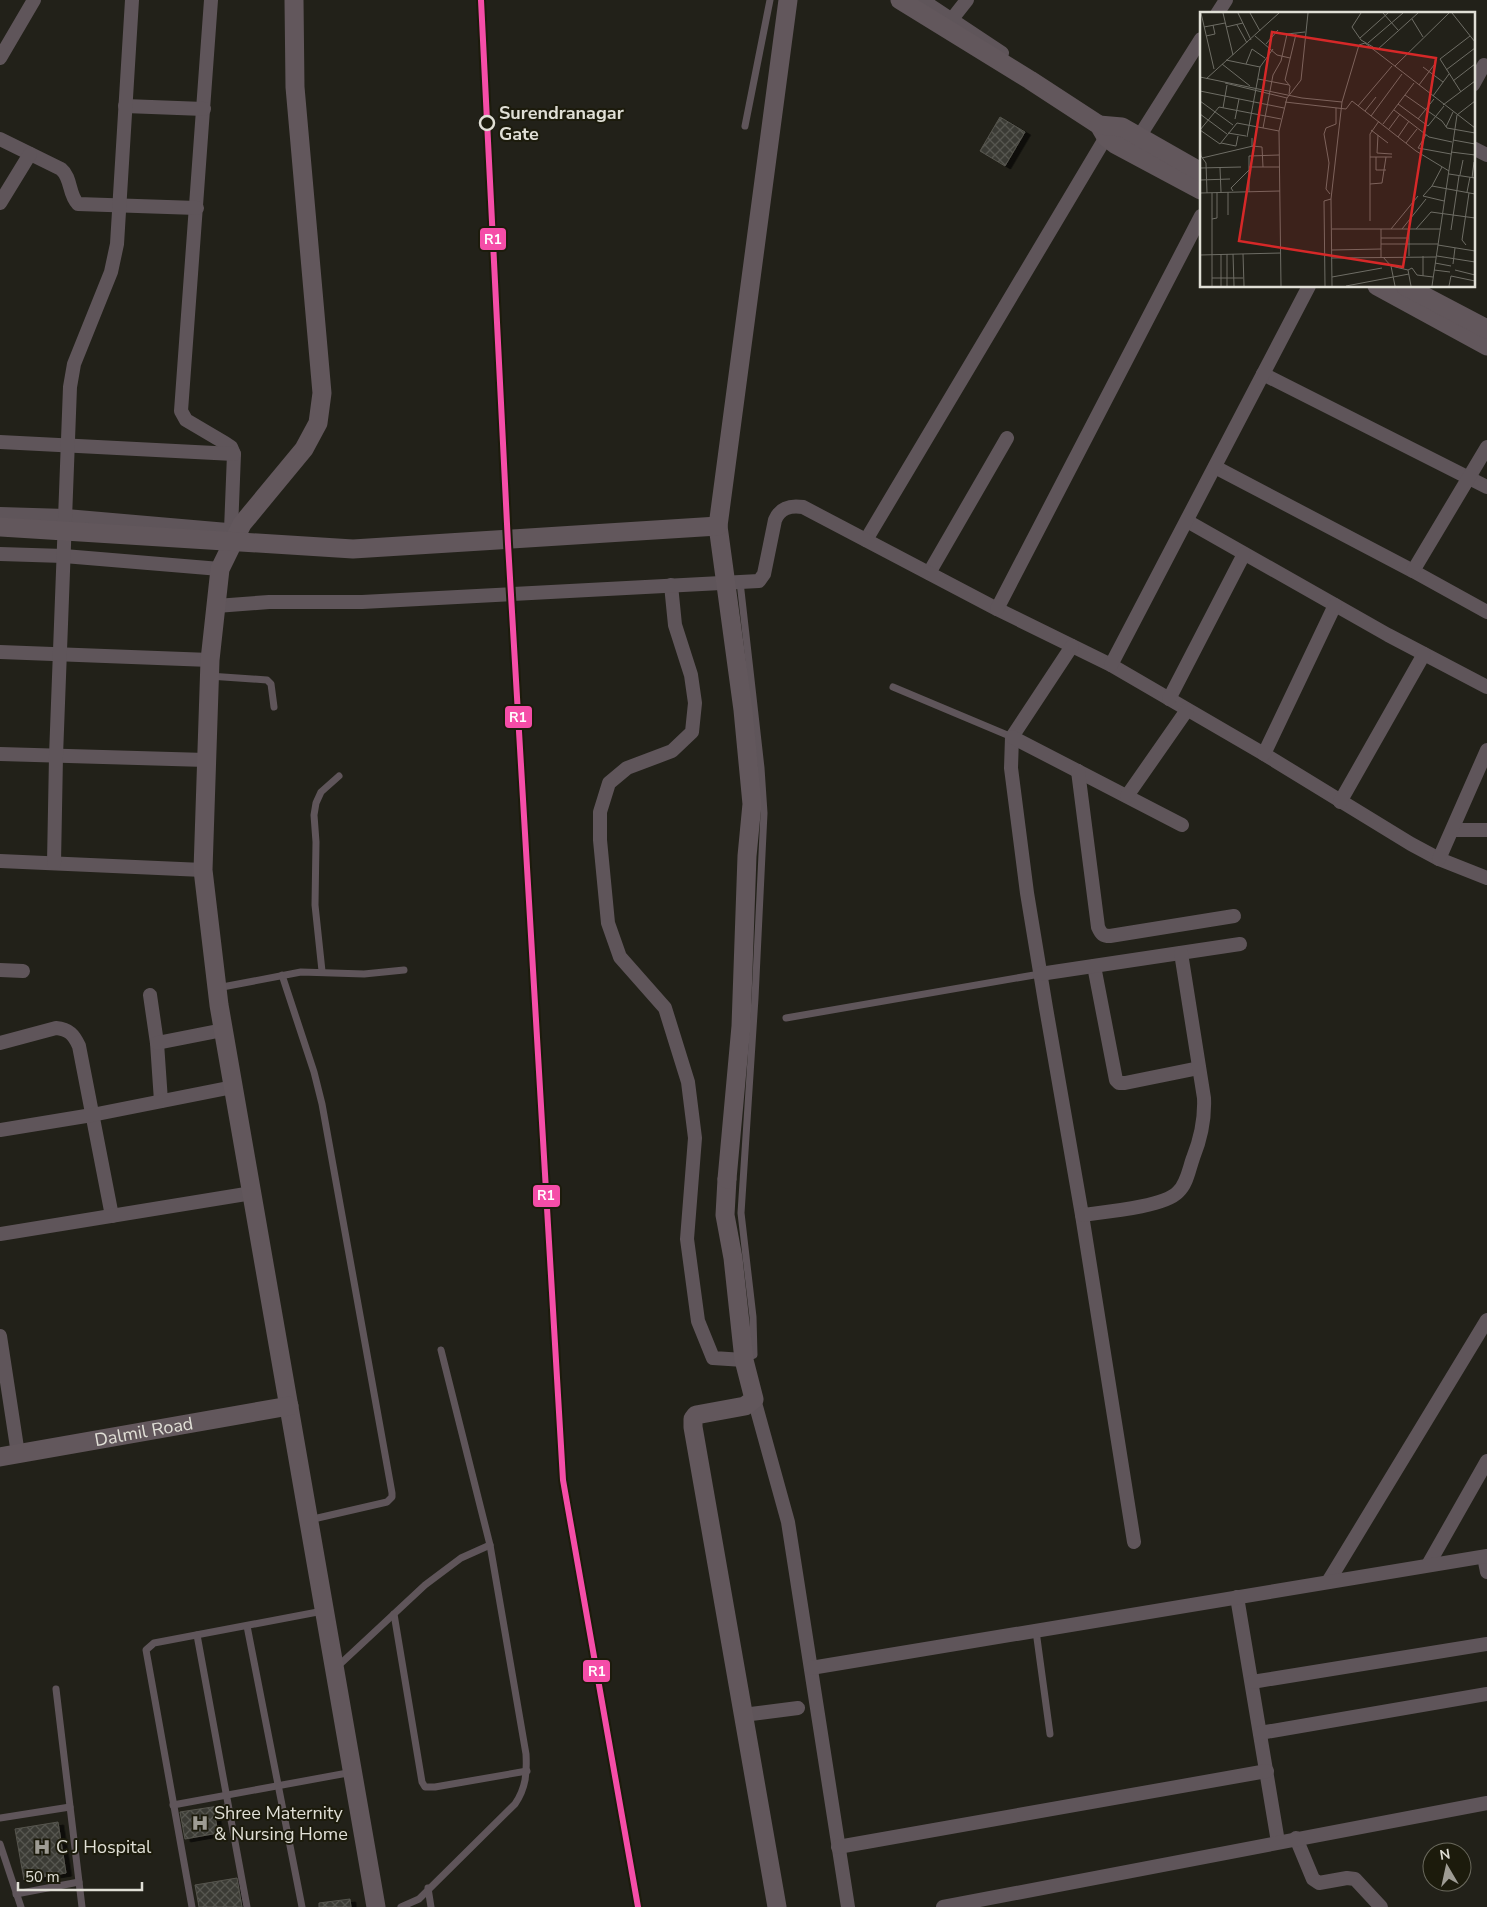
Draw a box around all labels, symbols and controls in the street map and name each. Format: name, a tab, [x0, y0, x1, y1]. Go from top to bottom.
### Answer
inset map	[1200, 12, 1474, 288]
place label: Surendranagar Gate	[499, 101, 624, 146]
marker: Surendranagar Gate	[479, 115, 495, 131]
line badge: R1	[479, 227, 507, 251]
text: R1	[484, 230, 502, 249]
line badge: R1	[504, 705, 533, 729]
text: R1	[509, 708, 527, 727]
line badge: R1	[532, 1184, 561, 1208]
text: R1	[537, 1186, 555, 1205]
street label: Dalmil Road	[93, 1411, 195, 1452]
line badge: R1	[582, 1659, 611, 1683]
text: R1	[588, 1662, 606, 1681]
place label: Shree Maternity & Nursing Home	[214, 1801, 348, 1846]
hospital icon: Shree Maternity & Nursing Home	[190, 1813, 210, 1833]
place label: C J Hospital	[56, 1835, 152, 1859]
hospital icon: C J Hospital	[32, 1837, 52, 1857]
north arrow	[1422, 1842, 1472, 1892]
text: N	[1438, 1844, 1452, 1865]
scale bar	[18, 1860, 141, 1892]
text: 50 m	[25, 1867, 60, 1887]

